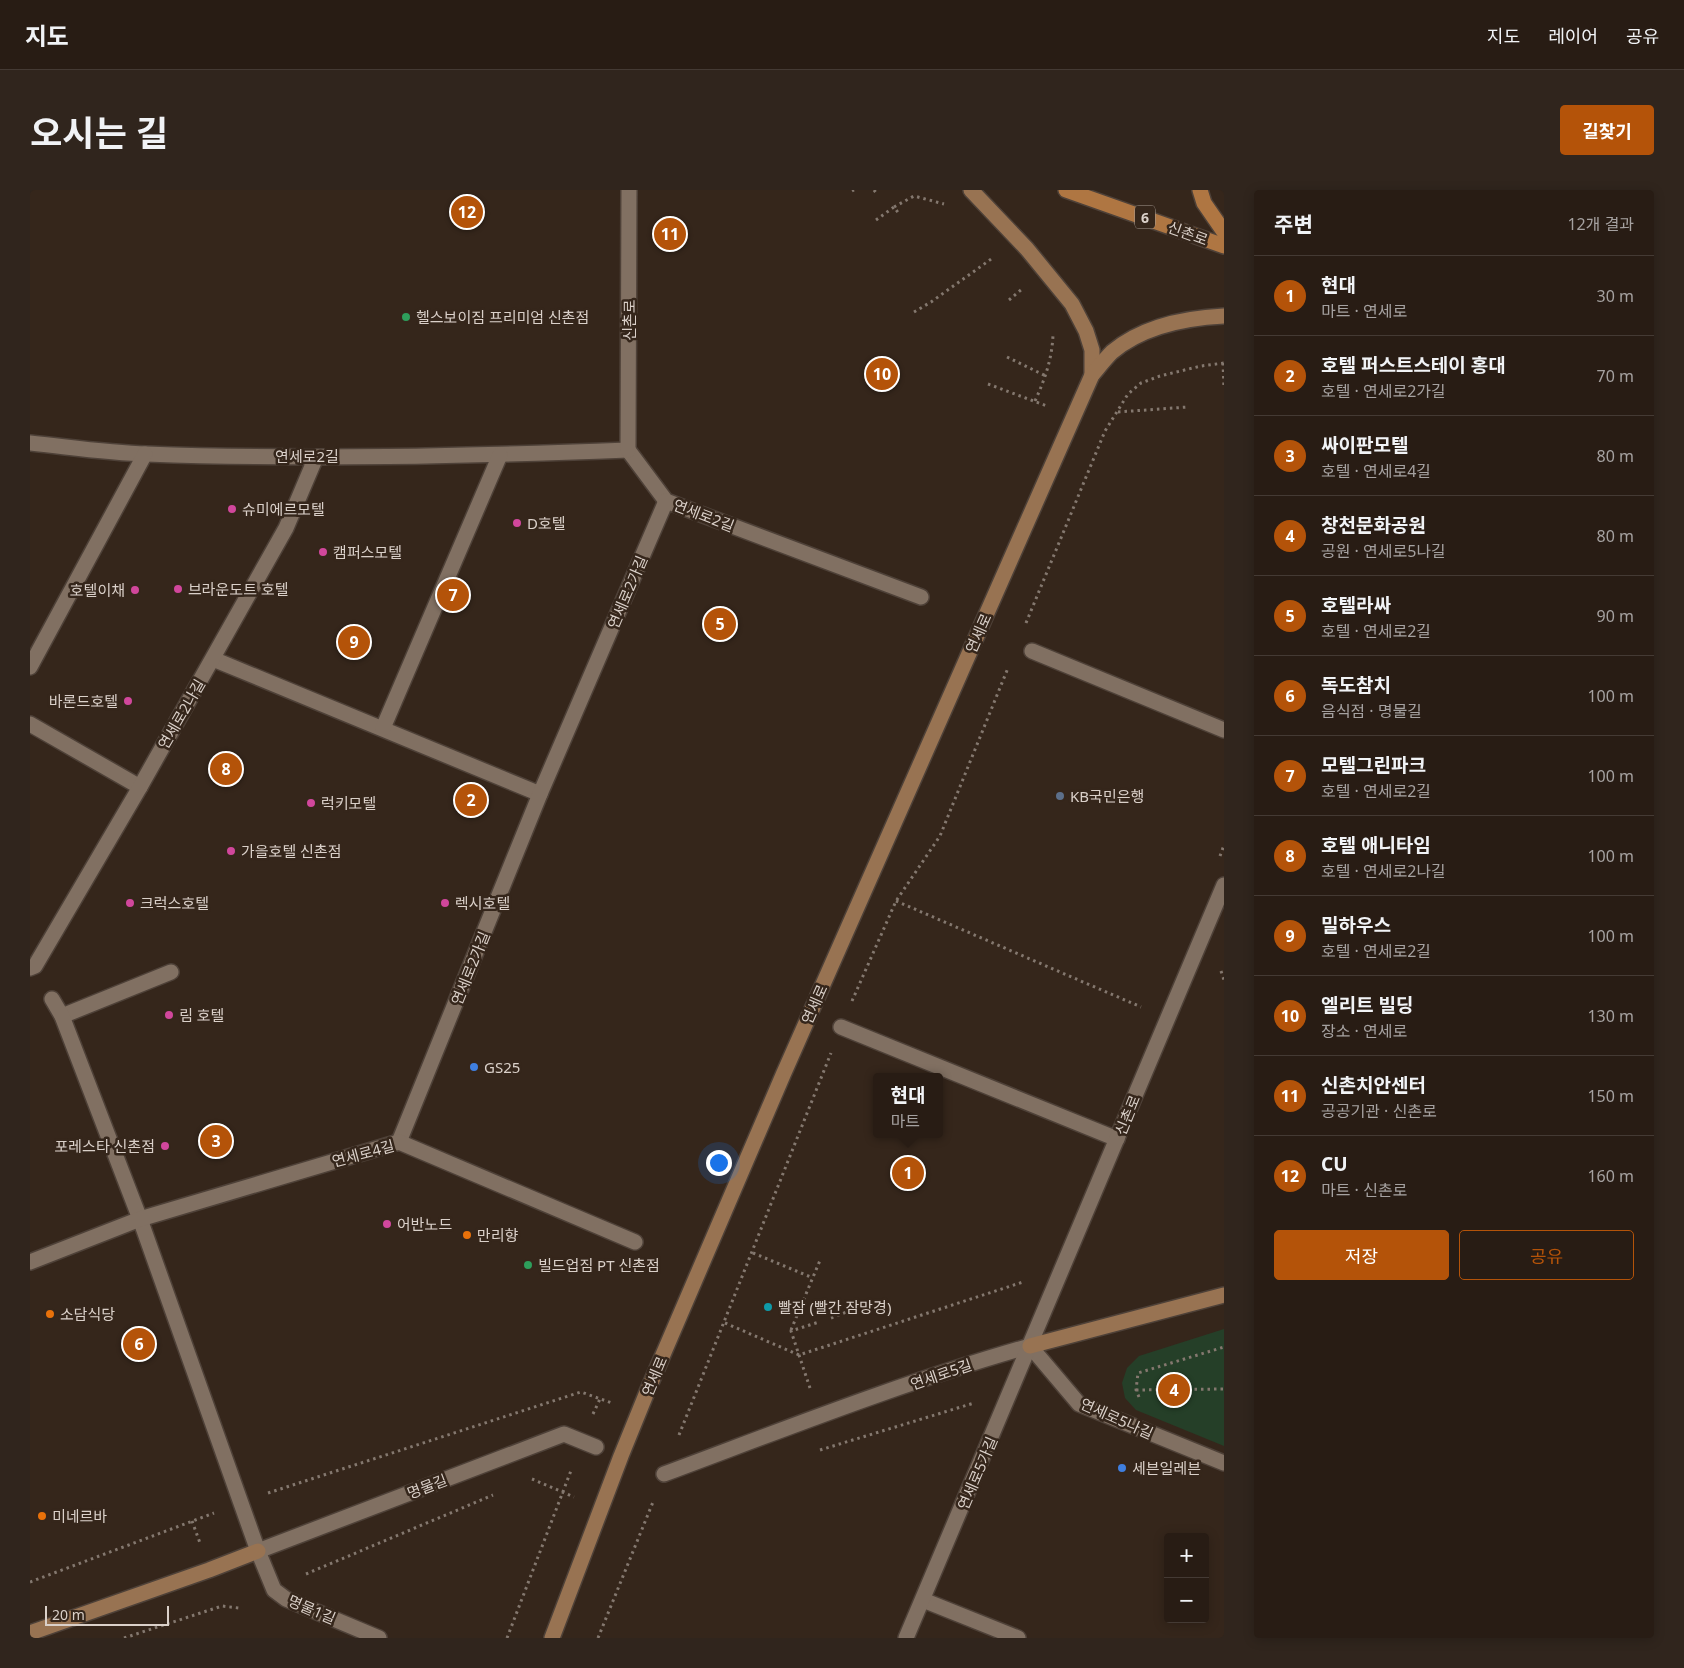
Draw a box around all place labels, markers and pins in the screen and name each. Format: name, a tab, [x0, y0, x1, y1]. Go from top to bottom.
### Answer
pin: 12	[451, 193, 483, 231]
pin: 11	[654, 215, 686, 253]
place label: 헬스보이짐 프리미엄 신촌점	[416, 307, 589, 327]
marker: 헬스보이짐 프리미엄 신촌점	[400, 311, 412, 323]
pin: 10	[866, 355, 898, 393]
place label: 슈미에르모텔	[242, 499, 325, 519]
marker: 슈미에르모텔	[226, 503, 238, 515]
place label: D호텔	[527, 513, 566, 533]
marker: D호텔	[511, 517, 523, 529]
place label: 캠퍼스모텔	[333, 542, 402, 562]
marker: 캠퍼스모텔	[317, 546, 329, 558]
pin: 7	[437, 576, 469, 614]
place label: 브라운도트 호텔	[188, 579, 289, 599]
place label: 호텔이채	[70, 580, 125, 600]
marker: 브라운도트 호텔	[172, 583, 184, 595]
marker: 호텔이채	[129, 584, 141, 596]
pin: 5	[704, 605, 736, 643]
pin: 9	[338, 623, 370, 661]
place label: 바론드호텔	[49, 691, 118, 711]
marker: 바론드호텔	[122, 695, 134, 707]
pin: 8	[210, 750, 242, 788]
pin: 2	[455, 781, 487, 819]
place label: KB국민은행	[1070, 786, 1144, 806]
marker: KB국민은행	[1054, 790, 1066, 802]
place label: 럭키모텔	[321, 793, 376, 813]
marker: 럭키모텔	[305, 797, 317, 809]
place label: 가을호텔 신촌점	[241, 841, 342, 861]
marker: 가을호텔 신촌점	[225, 845, 237, 857]
place label: 크럭스호텔	[140, 893, 209, 913]
place label: 렉시호텔	[455, 893, 510, 913]
marker: 크럭스호텔	[124, 897, 136, 909]
marker: 렉시호텔	[439, 897, 451, 909]
place label: 림 호텔	[179, 1005, 224, 1025]
marker: 림 호텔	[163, 1009, 175, 1021]
place label: GS25	[484, 1057, 520, 1077]
marker: GS25	[468, 1061, 480, 1073]
pin: 3	[200, 1122, 232, 1160]
place label: 포레스타 신촌점	[54, 1136, 155, 1156]
marker: 포레스타 신촌점	[159, 1140, 171, 1152]
pin: 1	[892, 1154, 924, 1192]
place label: 어반노드	[397, 1214, 452, 1234]
marker: 어반노드	[381, 1218, 393, 1230]
place label: 만리향	[477, 1225, 519, 1245]
marker: 만리향	[461, 1229, 473, 1241]
place label: 빌드업짐 PT 신촌점	[538, 1255, 660, 1275]
marker: 빌드업짐 PT 신촌점	[522, 1259, 534, 1271]
place label: 빨잠 (빨간 잠망경)	[778, 1297, 891, 1317]
marker: 빨잠 (빨간 잠망경)	[762, 1301, 774, 1313]
place label: 소담식당	[60, 1304, 115, 1324]
marker: 소담식당	[44, 1308, 56, 1320]
pin: 6	[123, 1325, 155, 1363]
pin: 4	[1158, 1371, 1190, 1409]
place label: 세븐일레븐	[1132, 1458, 1201, 1478]
marker: 세븐일레븐	[1116, 1462, 1128, 1474]
place label: 미네르바	[52, 1506, 107, 1526]
marker: 미네르바	[36, 1510, 48, 1522]

